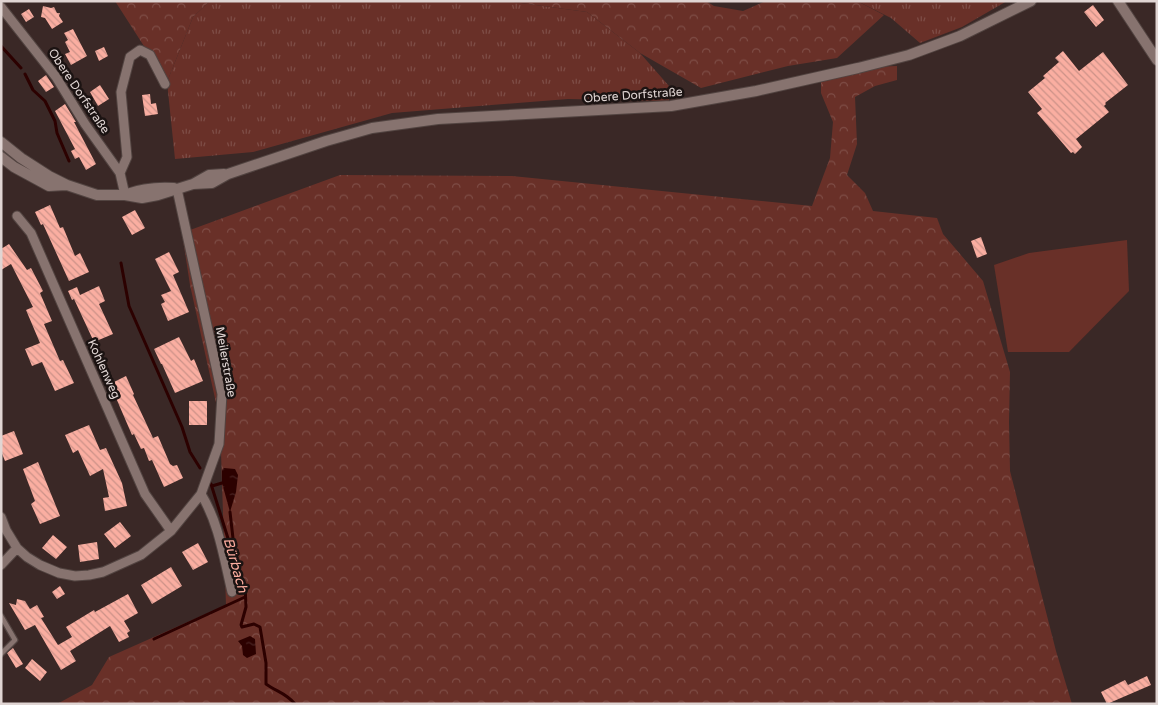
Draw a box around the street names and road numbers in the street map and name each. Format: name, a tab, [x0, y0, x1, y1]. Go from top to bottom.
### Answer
street label: Obere Dorfstraße	[45, 46, 113, 136]
street label: Obere Dorfstraße	[583, 85, 683, 105]
street label: Meilerstraße	[213, 326, 239, 399]
street label: Kohlenweg	[85, 337, 123, 401]

